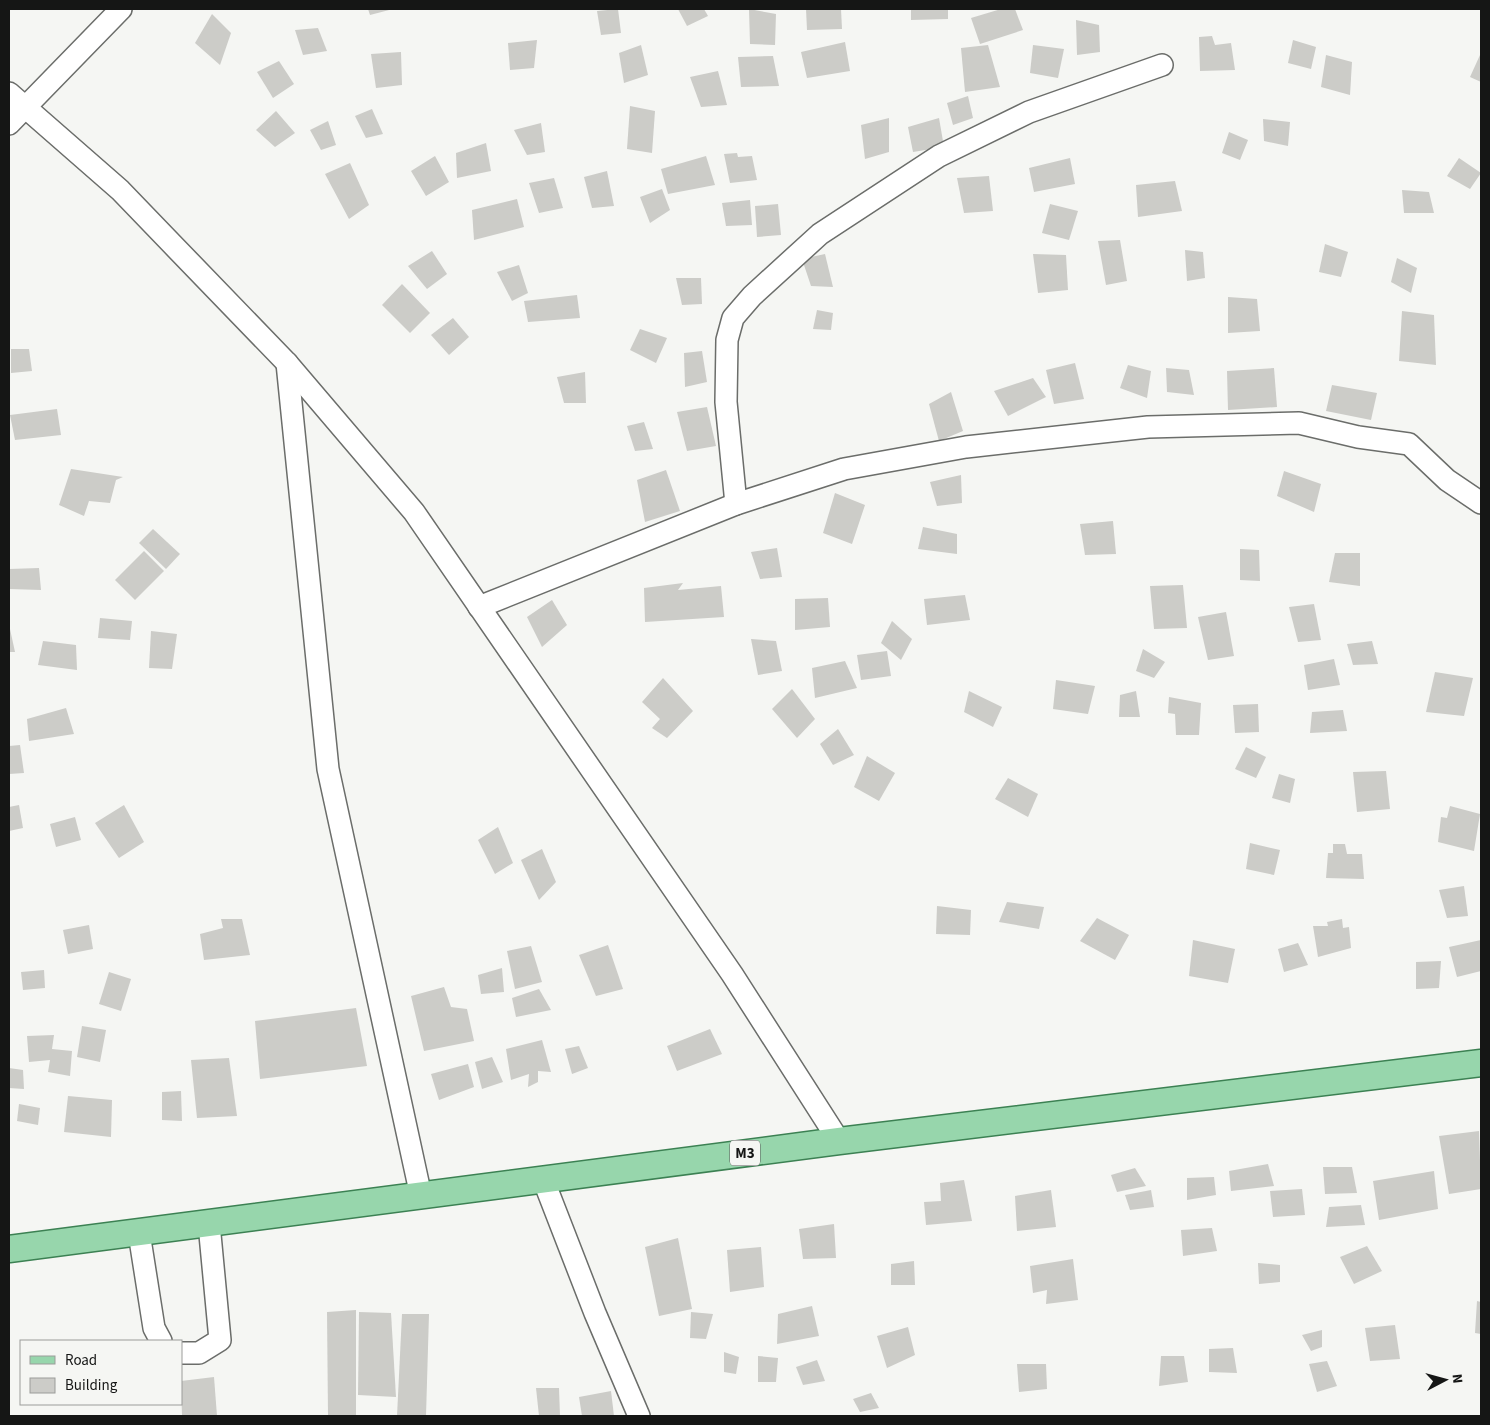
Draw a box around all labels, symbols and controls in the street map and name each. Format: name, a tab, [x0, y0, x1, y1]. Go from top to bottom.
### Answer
road number: M3	[730, 1140, 760, 1166]
legend	[20, 1340, 182, 1405]
text: Road	[65, 1350, 97, 1371]
north arrow	[1420, 1355, 1470, 1405]
text: N	[1447, 1373, 1467, 1384]
text: Building	[65, 1375, 118, 1396]

